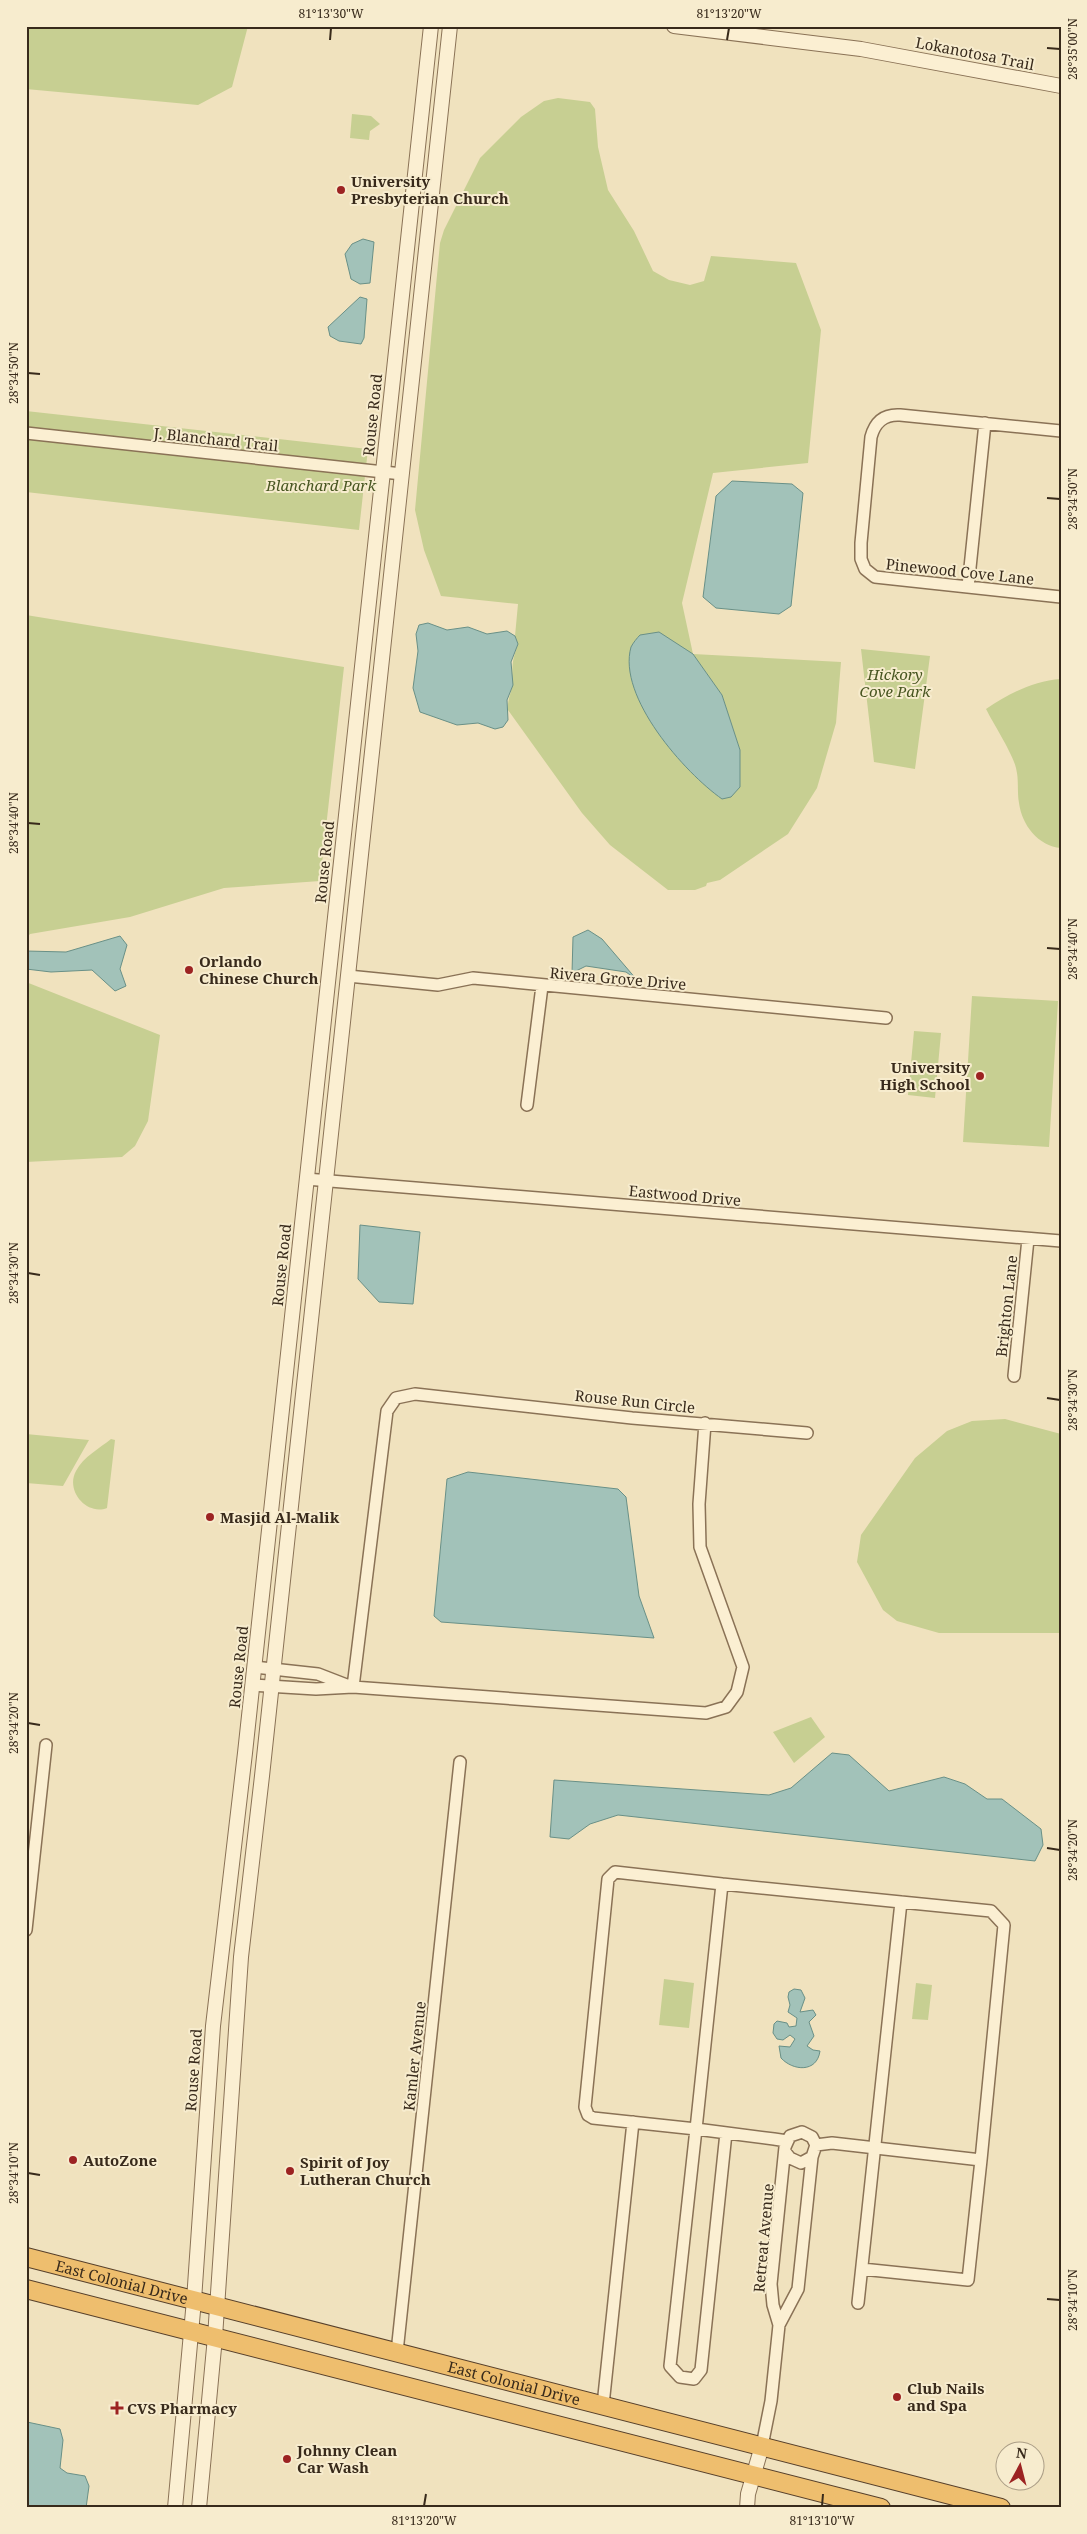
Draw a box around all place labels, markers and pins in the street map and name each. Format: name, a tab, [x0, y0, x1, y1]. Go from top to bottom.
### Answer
place label: University Presbyterian Church	[351, 171, 509, 208]
marker: University Presbyterian Church	[335, 184, 347, 196]
place label: Orlando Chinese Church	[199, 951, 318, 988]
marker: Orlando Chinese Church	[183, 964, 195, 976]
place label: University High School	[880, 1057, 971, 1094]
marker: University High School	[974, 1070, 986, 1082]
place label: Masjid Al-Malik	[220, 1507, 340, 1527]
marker: Masjid Al-Malik	[204, 1511, 216, 1523]
place label: AutoZone	[83, 2150, 157, 2170]
place label: Spirit of Joy Lutheran Church	[300, 2152, 431, 2189]
marker: AutoZone	[67, 2154, 79, 2166]
marker: Spirit of Joy Lutheran Church	[284, 2165, 296, 2177]
place label: Club Nails and Spa	[907, 2378, 985, 2415]
marker: Club Nails and Spa	[891, 2391, 903, 2403]
place label: CVS Pharmacy	[127, 2398, 237, 2418]
marker: CVS Pharmacy	[111, 2402, 123, 2414]
place label: Johnny Clean Car Wash	[296, 2440, 397, 2477]
marker: Johnny Clean Car Wash	[281, 2453, 293, 2465]

